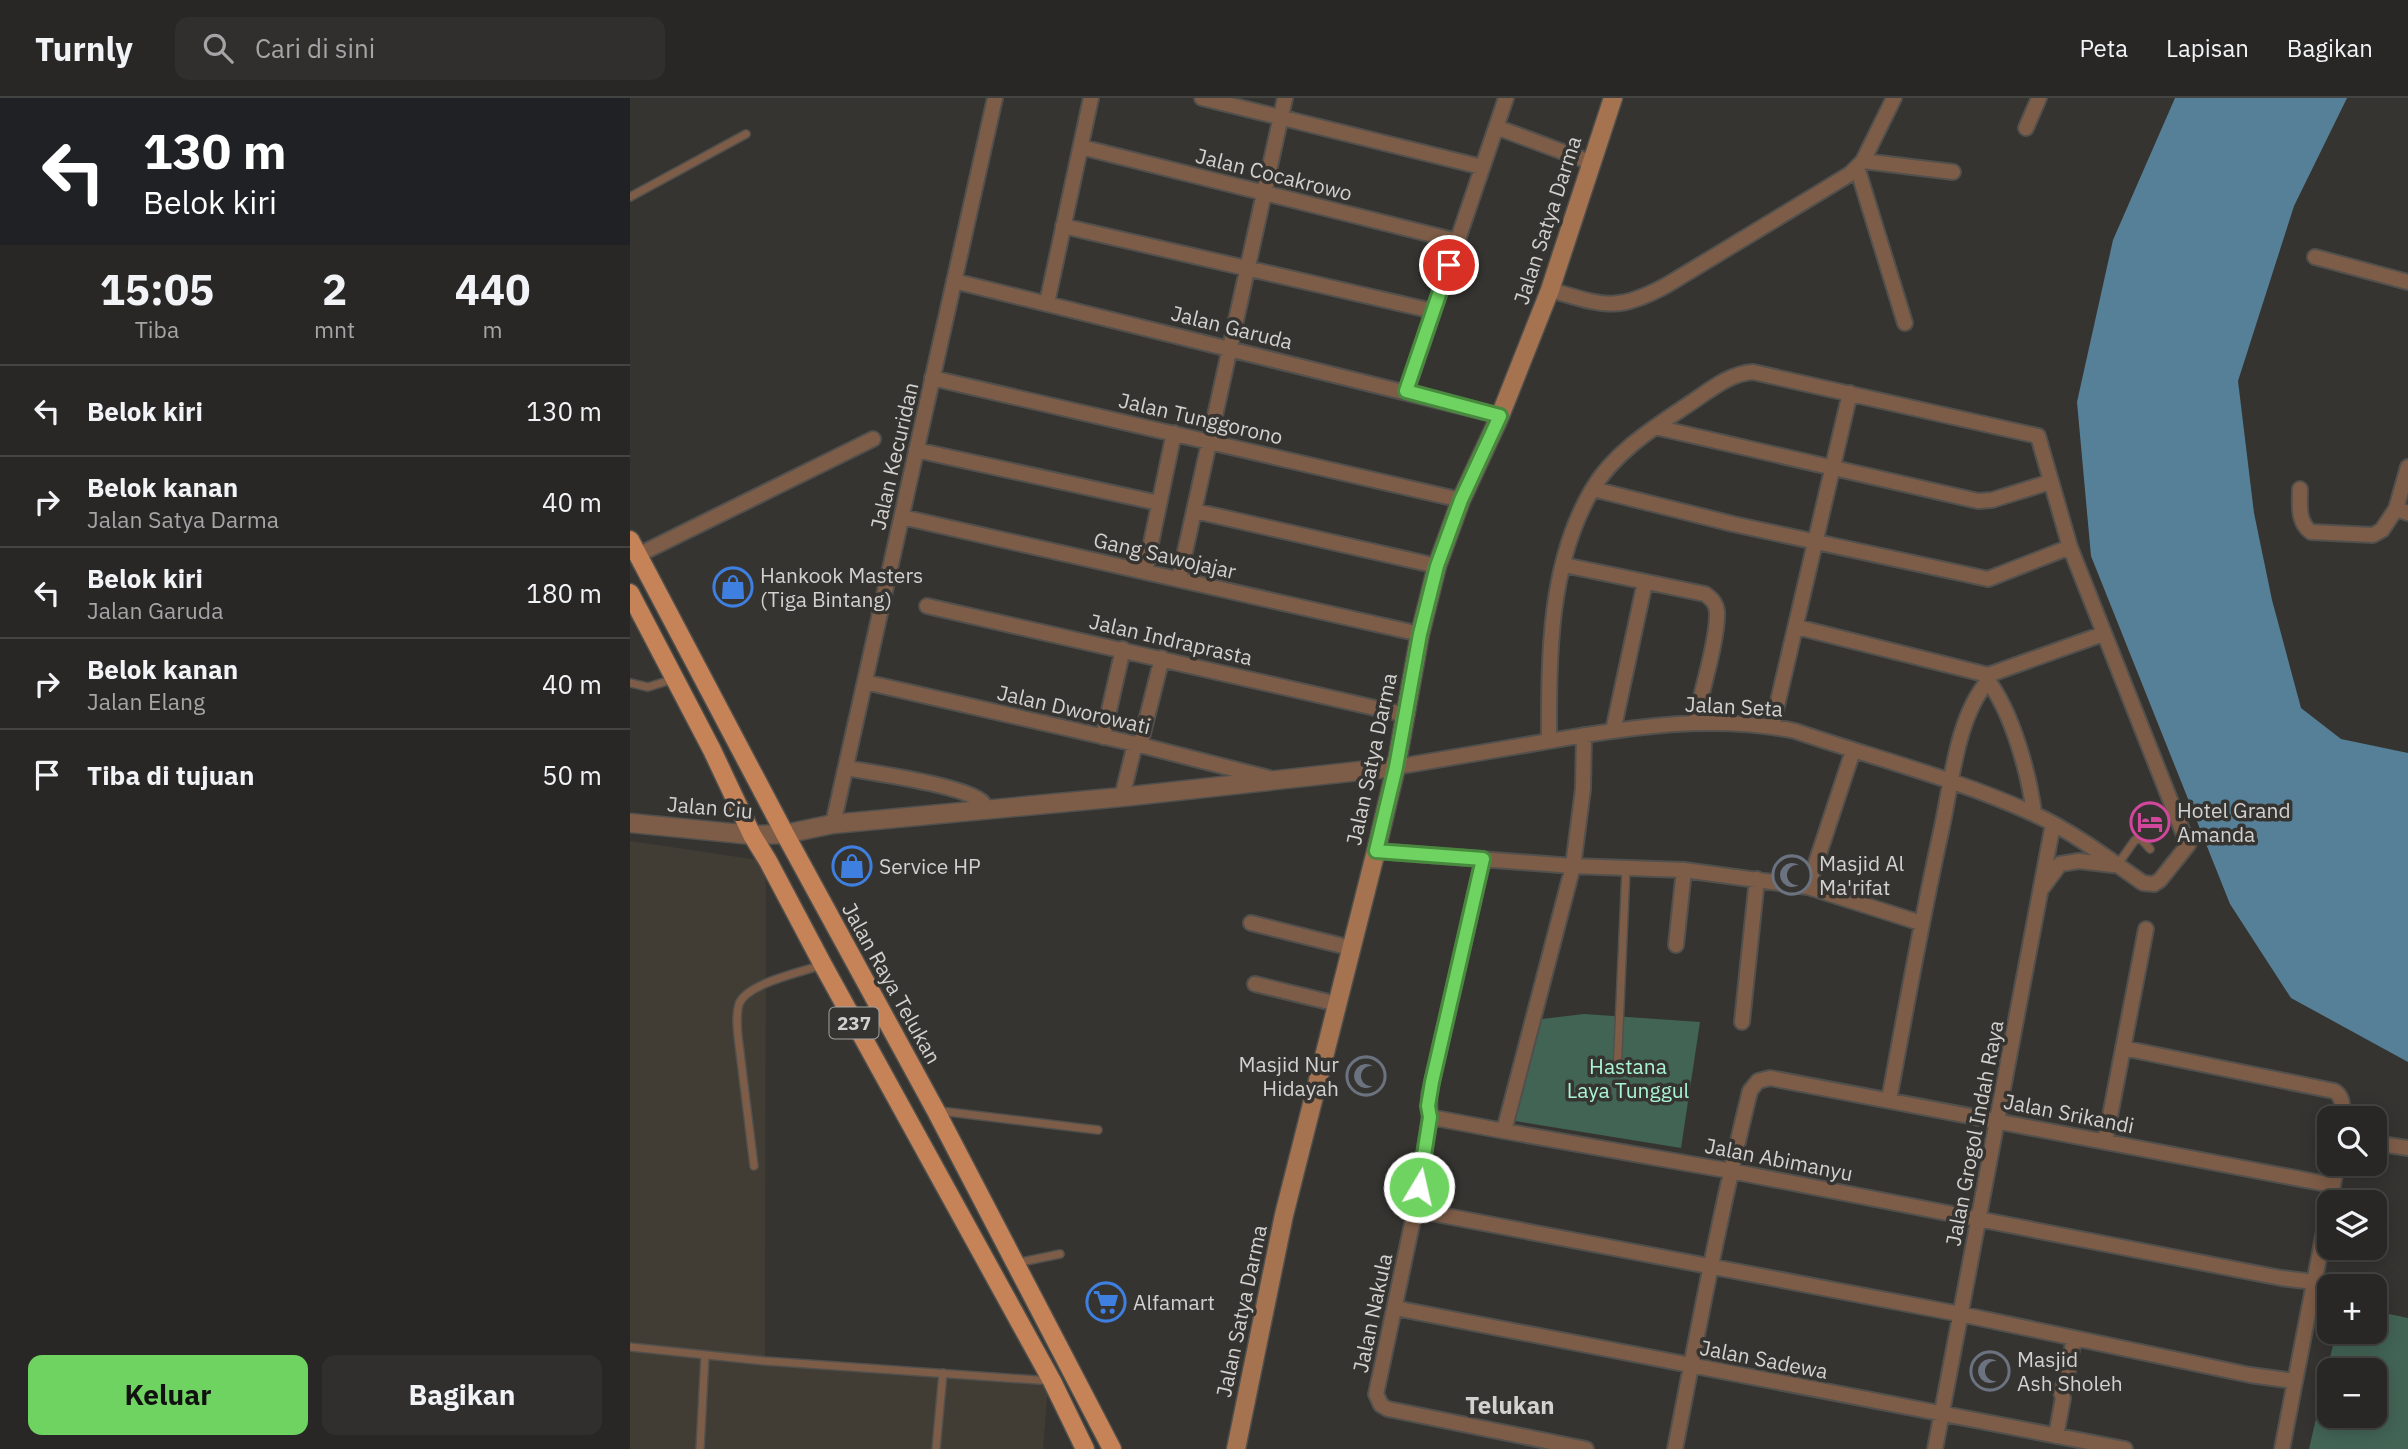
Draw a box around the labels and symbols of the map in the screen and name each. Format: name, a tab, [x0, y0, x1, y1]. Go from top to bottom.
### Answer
street label: Jalan Satya Darma	[1507, 132, 1587, 308]
street label: Jalan Cocakrowo	[1193, 141, 1355, 207]
pin	[1419, 235, 1479, 295]
street label: Jalan Garuda	[1168, 298, 1296, 356]
street label: Jalan Kecuridan	[863, 379, 925, 533]
street label: Jalan Tunggorono	[1116, 386, 1286, 450]
street label: Gang Sawojajar	[1091, 525, 1239, 585]
place label: Hankook Masters (Tiga Bintang)	[760, 561, 923, 613]
shop icon: Hankook Masters (Tiga Bintang)	[712, 566, 754, 608]
street label: Jalan Indraprasta	[1087, 607, 1255, 671]
street label: Jalan Satya Darma	[1339, 670, 1403, 848]
street label: Jalan Dworowati	[995, 678, 1153, 740]
street label: Jalan Seta	[1684, 689, 1784, 723]
street label: Jalan Ciu	[666, 789, 754, 825]
place label: Hotel Grand Amanda	[2177, 796, 2291, 848]
hotel icon: Hotel Grand Amanda	[2129, 801, 2171, 843]
shop icon: Service HP	[831, 845, 873, 887]
place label: Masjid Al Ma'rifat	[1819, 849, 1905, 901]
place label: Service HP	[879, 852, 981, 880]
mosque icon: Masjid Al Ma'rifat	[1771, 854, 1813, 896]
street label: Jalan Raya Telukan	[836, 897, 948, 1069]
road number: 237	[830, 1007, 878, 1038]
street label: Jalan Grogol Indah Raya	[1938, 1018, 2010, 1248]
place label: Masjid Nur Hidayah	[1238, 1050, 1339, 1102]
park label: Hastana Laya Tunggul	[1567, 1052, 1690, 1104]
mosque icon: Masjid Nur Hidayah	[1345, 1055, 1387, 1097]
street label: Jalan Srikandi	[2001, 1087, 2137, 1139]
street label: Jalan Abimanyu	[1703, 1131, 1855, 1187]
position arrow	[1382, 1150, 1456, 1224]
street label: Jalan Satya Darma	[1209, 1222, 1273, 1400]
street label: Jalan Nakula	[1346, 1251, 1398, 1375]
supermarket icon: Alfamart	[1085, 1281, 1127, 1323]
place label: Alfamart	[1133, 1288, 1215, 1316]
street label: Jalan Sadewa	[1698, 1333, 1830, 1385]
place label: Masjid Ash Sholeh	[2017, 1345, 2123, 1397]
mosque icon: Masjid Ash Sholeh	[1969, 1350, 2011, 1392]
district label: Telukan	[1465, 1389, 1555, 1421]

